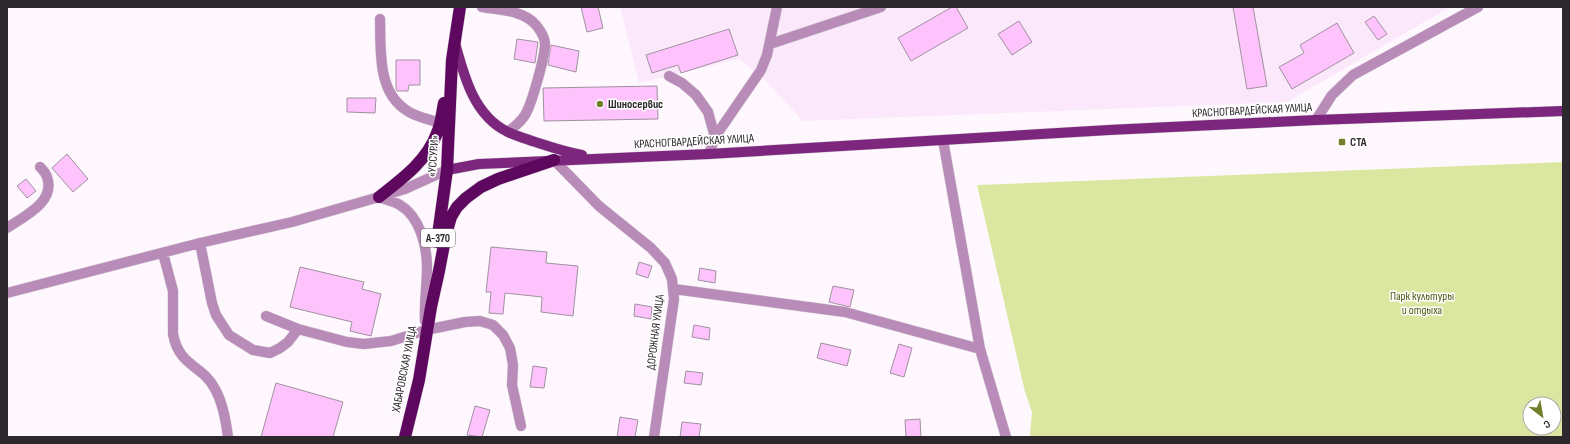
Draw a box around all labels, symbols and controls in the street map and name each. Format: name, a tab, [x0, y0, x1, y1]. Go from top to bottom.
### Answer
place label: Шиносервис	[608, 97, 663, 112]
marker: Шиносервис	[595, 99, 605, 109]
street label: КРАСНОГВАРДЕЙСКАЯ УЛИЦА	[1192, 100, 1313, 121]
street label: КРАСНОГВАРДЕЙСКАЯ УЛИЦА	[634, 131, 755, 152]
street label: «УССУРИ»	[425, 134, 442, 178]
place label: СТА	[1350, 135, 1367, 150]
marker: СТА	[1337, 137, 1347, 147]
road number: А-370	[421, 229, 455, 247]
park label: Парк культуры и отдыха	[1390, 289, 1454, 318]
street label: ДОРОЖНАЯ УЛИЦА	[643, 293, 668, 371]
street label: ХАБАРОВСКАЯ УЛИЦА	[389, 324, 420, 415]
north arrow	[1522, 396, 1562, 436]
text: С	[1541, 417, 1553, 431]

